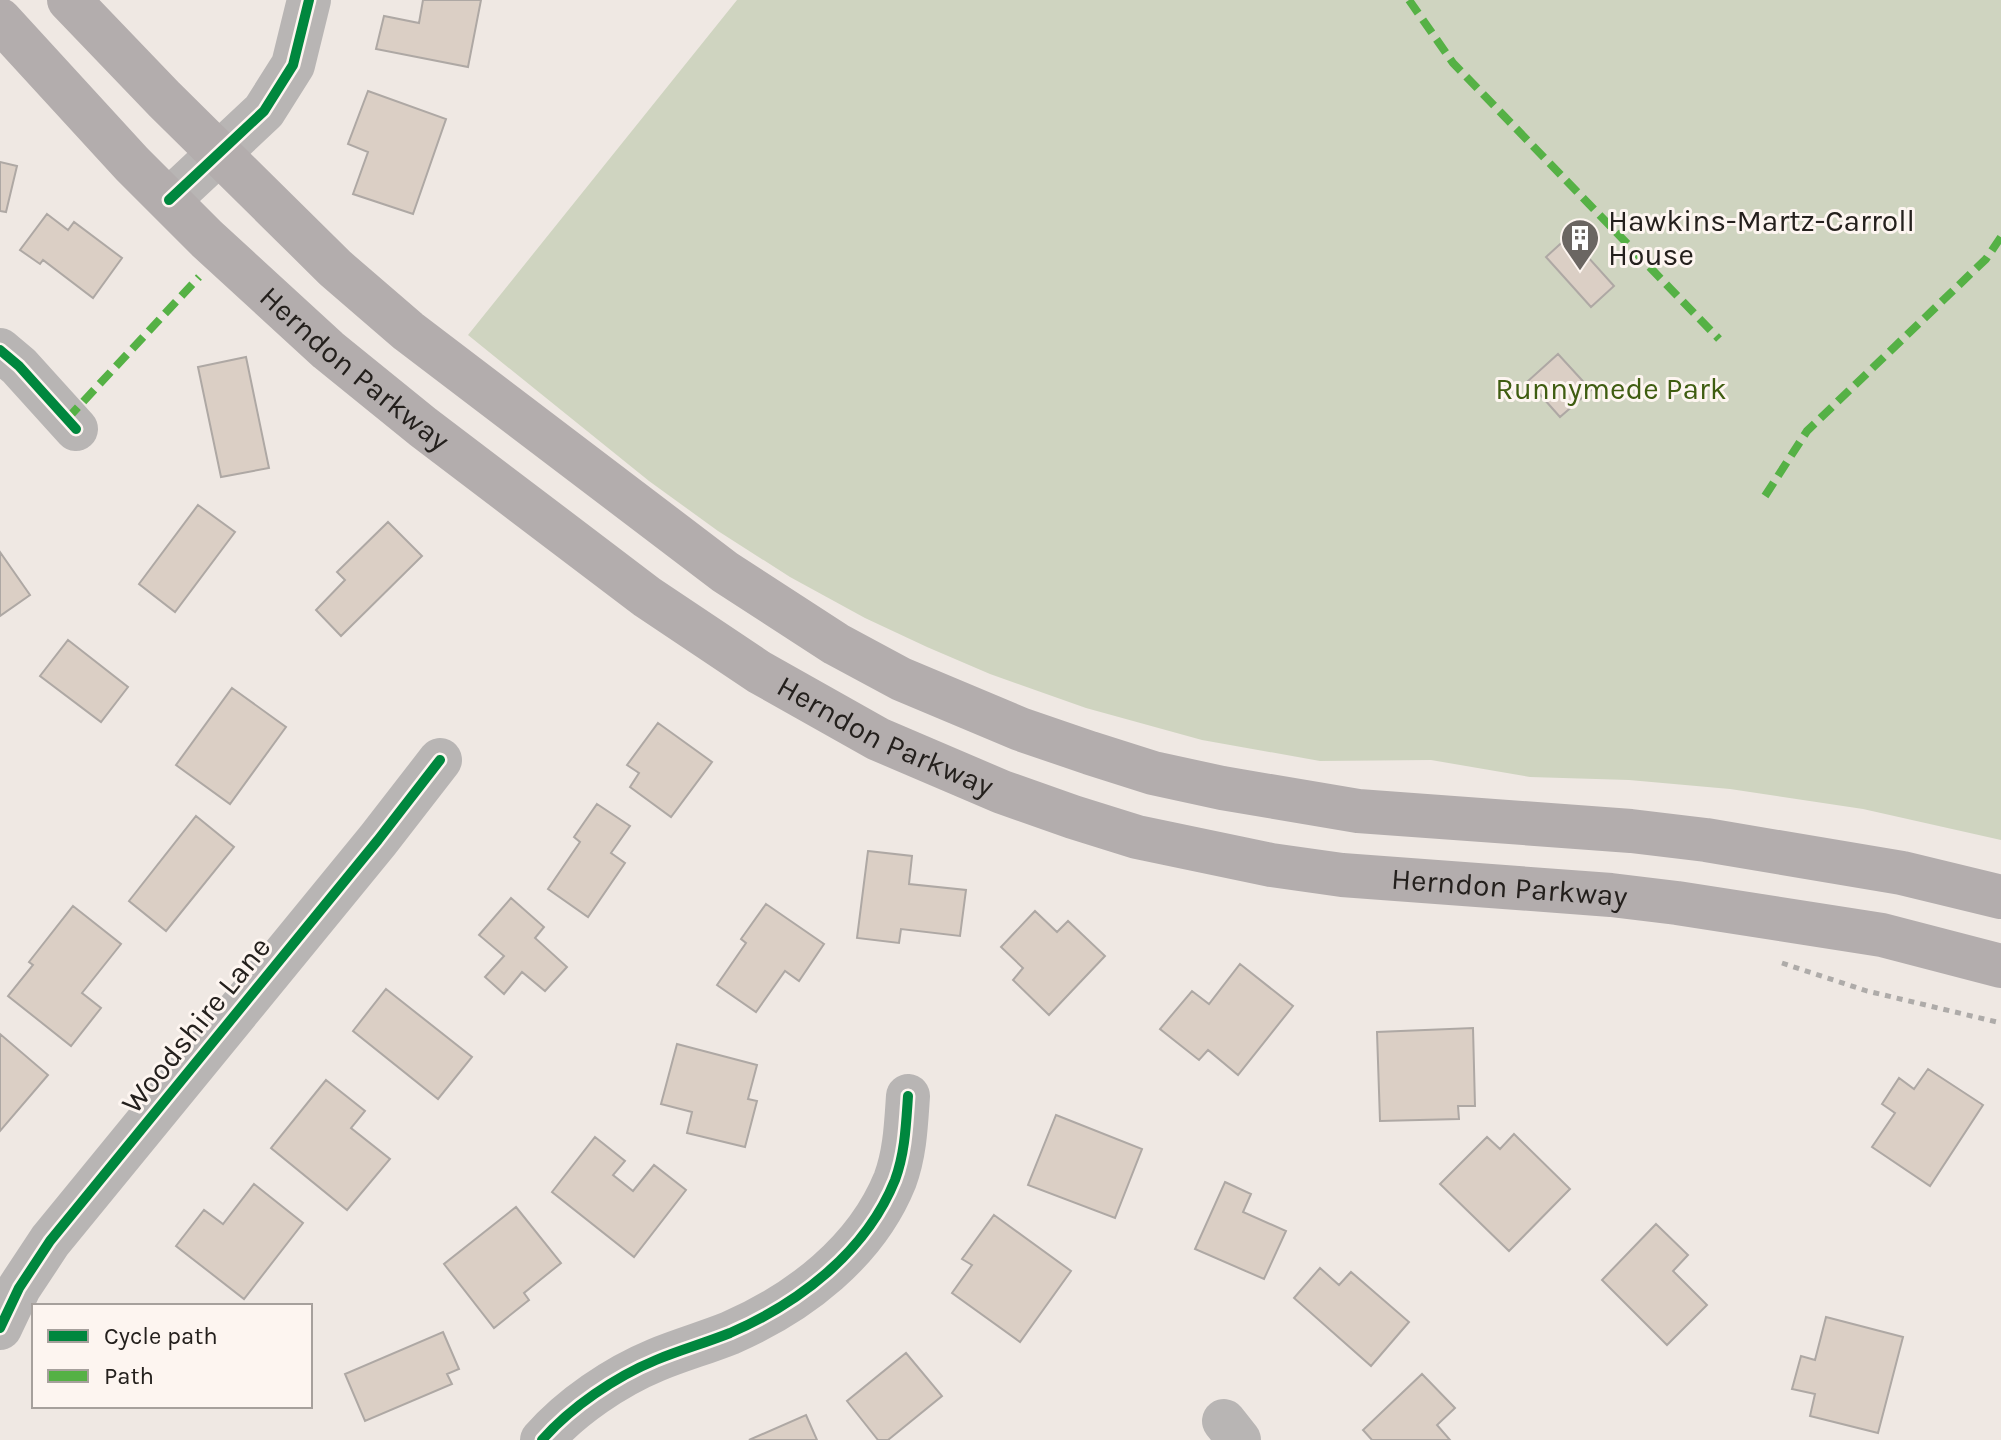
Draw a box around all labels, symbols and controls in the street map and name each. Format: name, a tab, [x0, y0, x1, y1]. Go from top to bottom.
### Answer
place label: Hawkins-Martz-Carroll House	[1608, 203, 1915, 273]
building icon: Hawkins-Martz-Carroll House	[1559, 217, 1601, 272]
street label: Herndon Parkway	[252, 279, 457, 459]
park label: Runnymede Park	[1495, 371, 1727, 407]
street label: Herndon Parkway	[771, 668, 999, 804]
street label: Herndon Parkway	[1390, 861, 1630, 915]
street label: Woodshire Lane	[114, 929, 278, 1121]
legend	[32, 1304, 312, 1408]
text: Cycle path	[104, 1322, 218, 1350]
text: Path	[104, 1362, 154, 1390]

